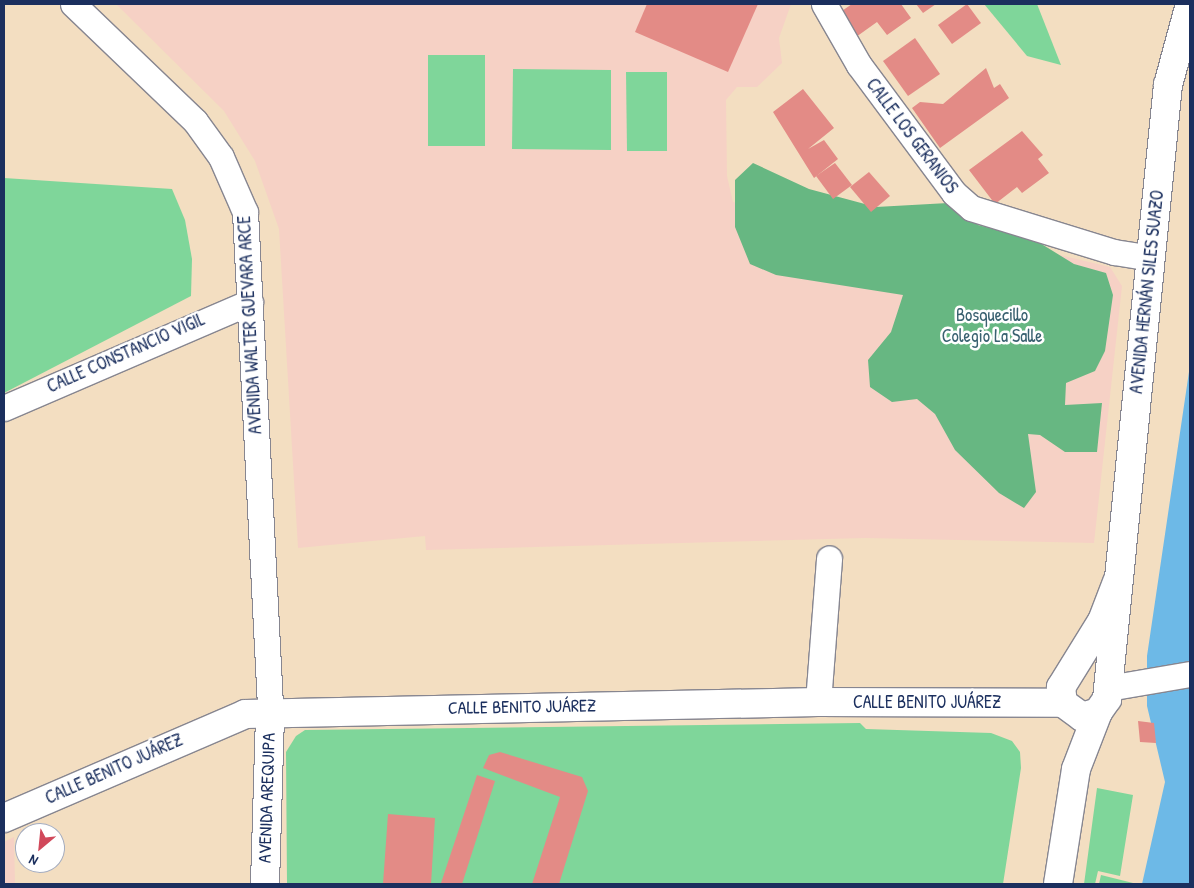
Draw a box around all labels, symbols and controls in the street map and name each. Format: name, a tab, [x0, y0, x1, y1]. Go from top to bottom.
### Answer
street label: CALLE LOS GERANIOS	[862, 74, 962, 198]
street label: AVENIDA HERNÁN SILES SUAZO	[1126, 189, 1168, 395]
street label: AVENIDA WALTER GUEVARA ARCE	[233, 215, 267, 435]
park label: Bosquecillo Colegio La Salle	[942, 305, 1042, 348]
street label: CALLE CONSTANCIO VIGIL	[44, 308, 208, 398]
street label: CALLE BENITO JUÁREZ	[853, 691, 1001, 713]
street label: CALLE BENITO JUÁREZ	[448, 695, 596, 719]
street label: CALLE BENITO JUÁREZ	[42, 729, 186, 809]
street label: AVENIDA AREQUIPA	[254, 732, 280, 864]
north arrow	[15, 823, 65, 873]
text: N	[25, 851, 41, 871]

